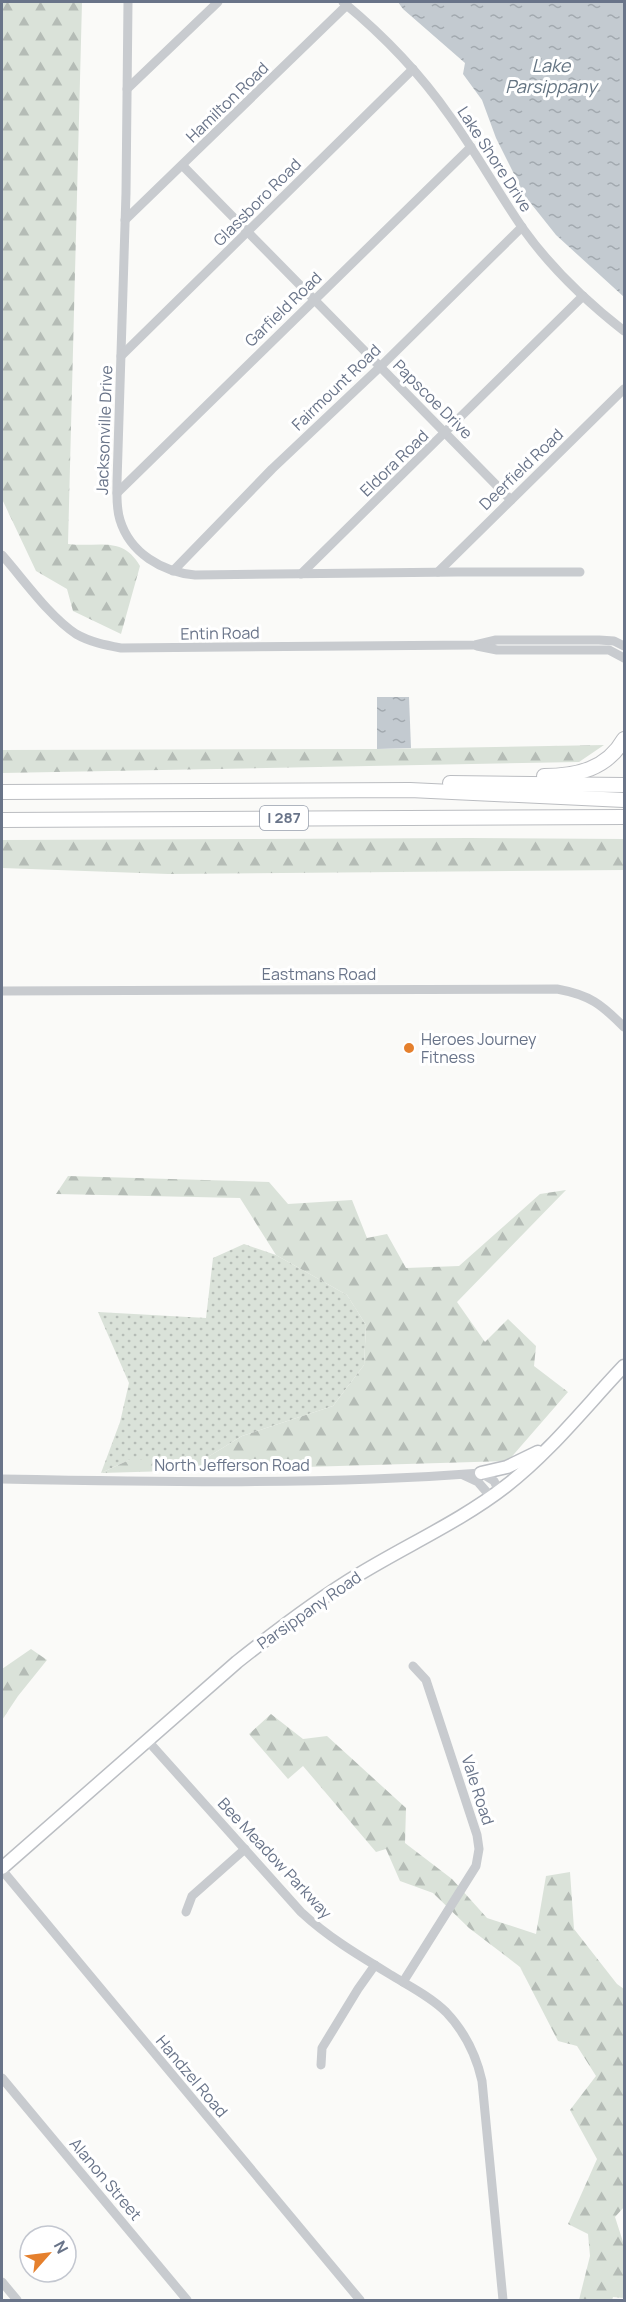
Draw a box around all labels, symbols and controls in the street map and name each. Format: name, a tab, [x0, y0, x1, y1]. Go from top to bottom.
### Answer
water label: Lake Parsippany	[505, 53, 599, 98]
street label: Hamilton Road	[181, 57, 273, 147]
street label: Lake Shore Drive	[453, 102, 537, 216]
street label: Glassboro Road	[208, 153, 306, 251]
street label: Garfield Road	[240, 267, 326, 351]
street label: Fairmount Road	[287, 339, 385, 435]
street label: Papscoe Drive	[388, 354, 478, 444]
street label: Jacksonville Drive	[91, 365, 117, 495]
street label: Deerfield Road	[474, 423, 568, 515]
street label: Eldora Road	[355, 425, 433, 501]
street label: Entin Road	[180, 621, 260, 645]
road number: I 287	[260, 806, 308, 830]
street label: Eastmans Road	[262, 963, 376, 985]
place label: Heroes Journey Fitness	[421, 1028, 537, 1068]
marker: Heroes Journey Fitness	[402, 1041, 416, 1055]
street label: North Jefferson Road	[154, 1454, 310, 1476]
street label: Parsippany Road	[253, 1566, 365, 1654]
street label: Vale Road	[456, 1752, 500, 1828]
street label: Bee Meadow Parkway	[213, 1793, 337, 1924]
street label: Handzel Road	[151, 2030, 233, 2122]
street label: Alanon Street	[65, 2133, 147, 2225]
north arrow	[18, 2224, 78, 2284]
text: N	[49, 2237, 74, 2257]

